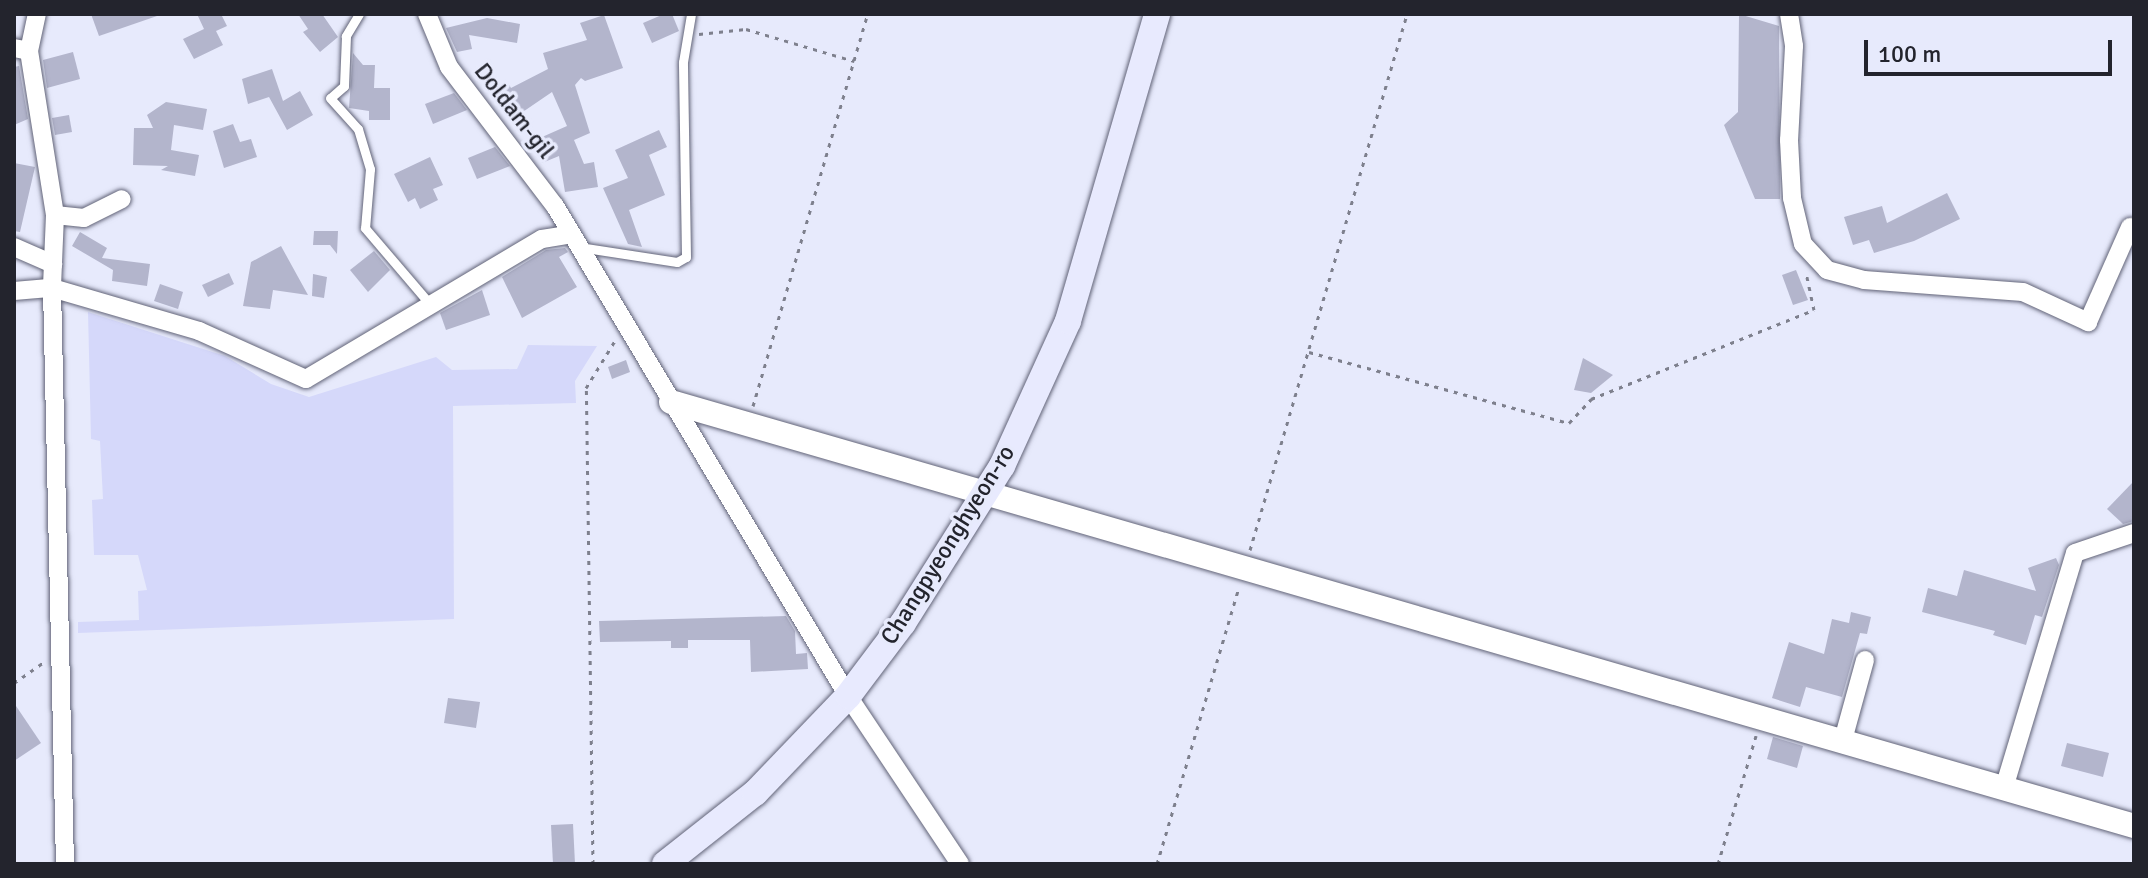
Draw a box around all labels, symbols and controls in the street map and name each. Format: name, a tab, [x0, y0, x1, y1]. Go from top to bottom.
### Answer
scale bar	[1868, 24, 2116, 74]
text: 100 m	[1878, 39, 1941, 69]
street label: Doldam-gil	[468, 57, 560, 165]
street label: Changpyeonghyeon-ro	[875, 440, 1021, 650]

